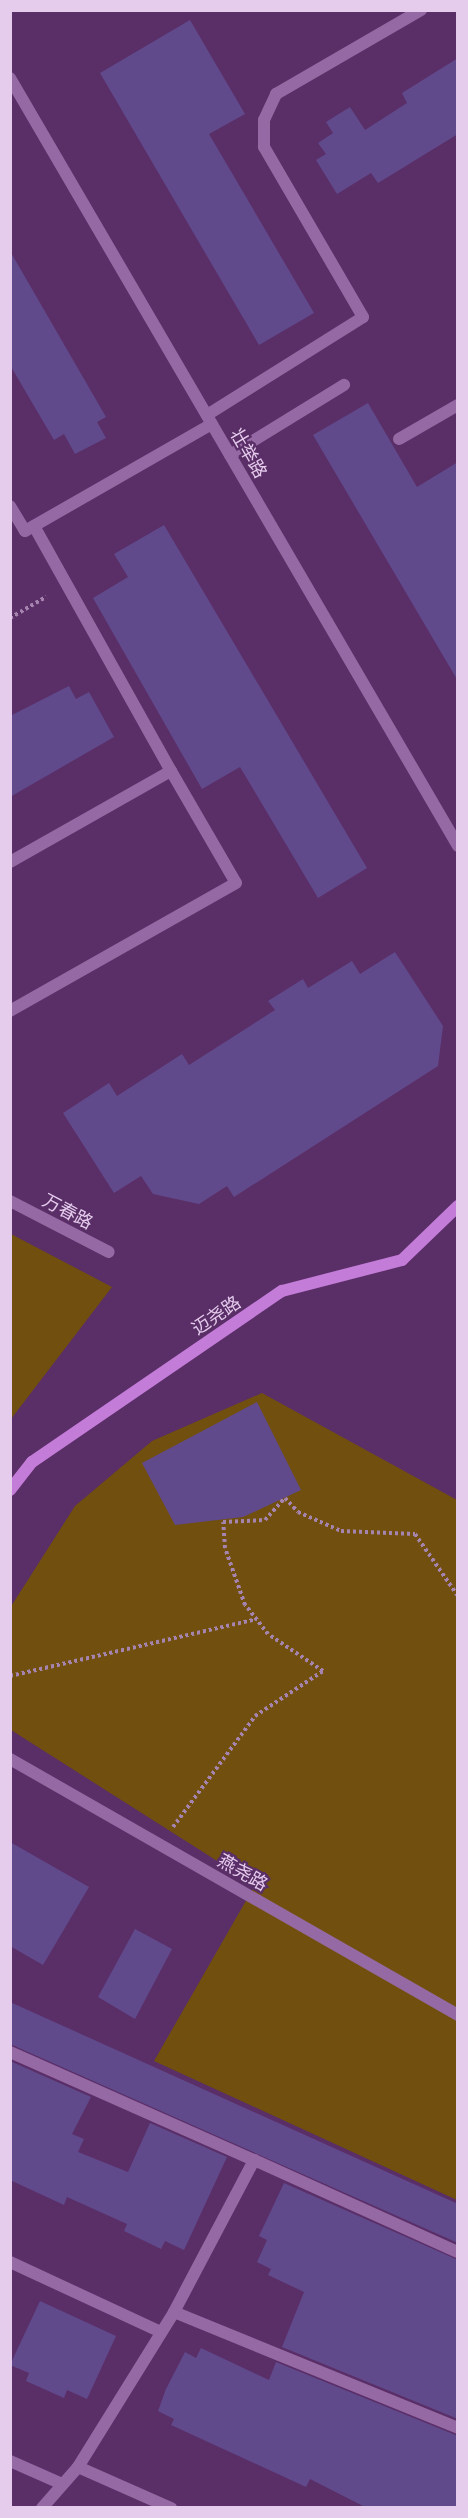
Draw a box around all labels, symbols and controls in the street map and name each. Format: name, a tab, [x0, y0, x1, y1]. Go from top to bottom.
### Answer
street label: 壮举路	[226, 424, 272, 482]
street label: 万春路	[39, 1189, 97, 1233]
street label: 迈尧路	[188, 1291, 244, 1339]
street label: 燕尧路	[214, 1849, 272, 1895]

